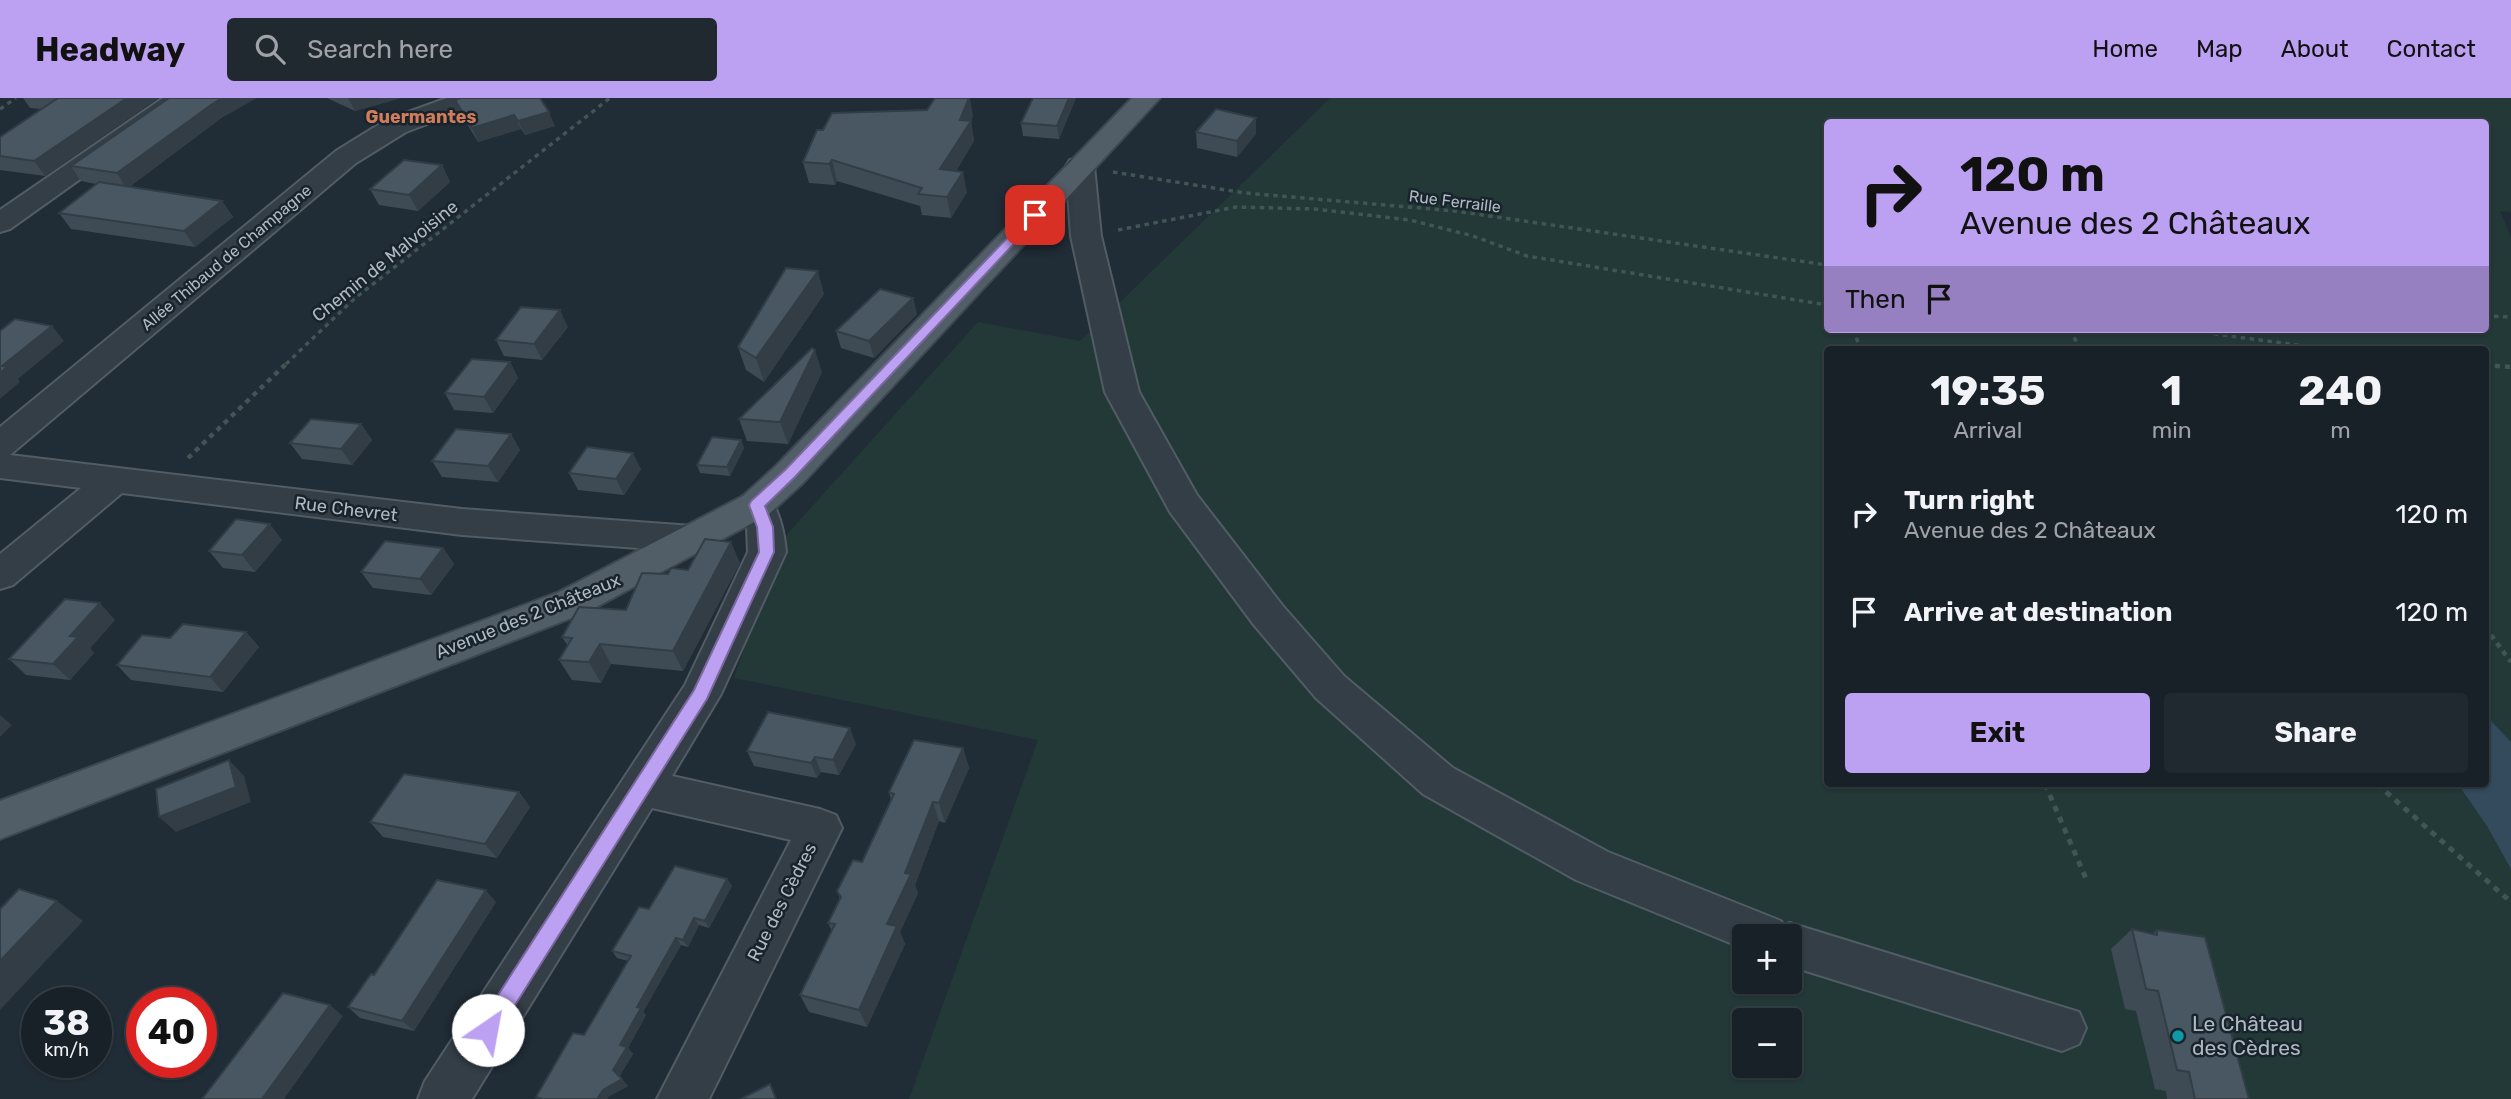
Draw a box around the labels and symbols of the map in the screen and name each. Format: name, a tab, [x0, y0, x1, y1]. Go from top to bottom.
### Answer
district label: Guermantes	[366, 106, 477, 128]
street label: Allée Thibaud de Champagne	[137, 181, 315, 334]
pin	[1005, 185, 1065, 245]
street label: Rue Ferraille	[1408, 186, 1502, 217]
street label: Chemin de Malvoisine	[308, 195, 462, 327]
street label: Rue Chevret	[293, 492, 399, 526]
street label: Avenue des 2 Châteaux	[432, 569, 624, 663]
street label: Rue des Cèdres	[743, 839, 821, 965]
speed limit sign: 40	[126, 987, 217, 1078]
position arrow	[451, 993, 525, 1067]
place label: Le Château des Cèdres	[2192, 1011, 2303, 1060]
marker: Le Château des Cèdres	[2170, 1028, 2186, 1044]

